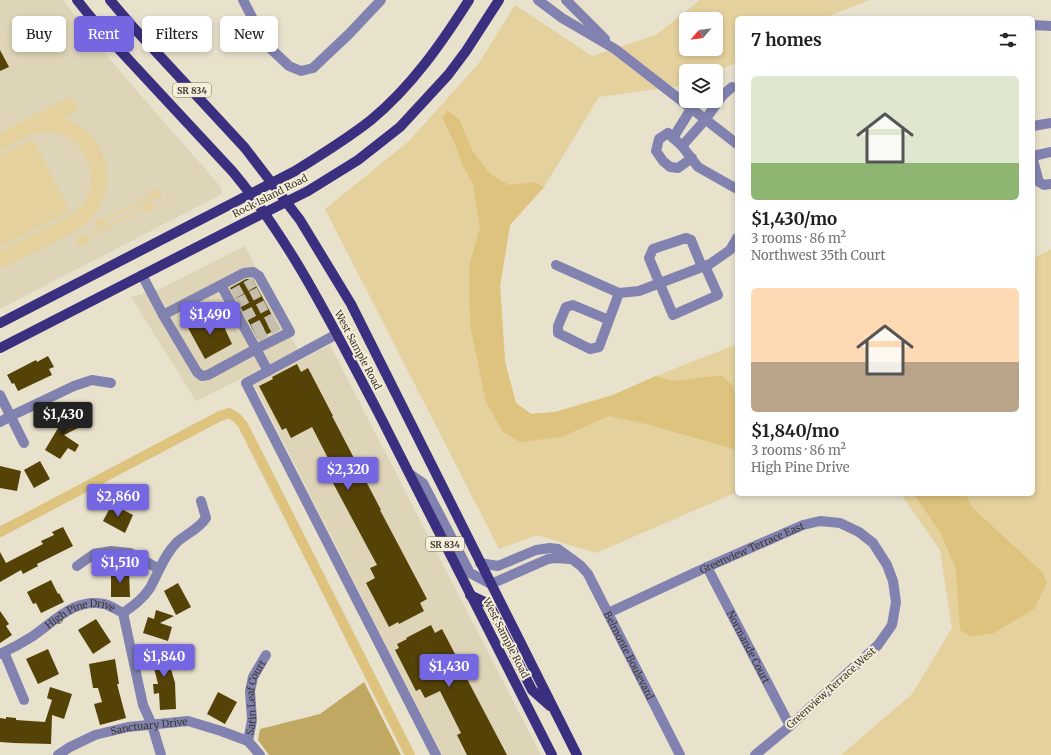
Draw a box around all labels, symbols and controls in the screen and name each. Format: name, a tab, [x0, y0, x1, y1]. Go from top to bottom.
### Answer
north arrow	[679, 12, 723, 56]
map controls	[679, 12, 723, 108]
chip: Buy	[12, 16, 66, 52]
chip: Rent	[74, 16, 134, 52]
chip: Filters	[142, 16, 212, 52]
chip: New	[220, 16, 278, 52]
text: 7 homes	[751, 29, 822, 51]
icon: filters	[997, 29, 1019, 51]
button: layers	[679, 64, 723, 108]
road number: SR 834	[173, 83, 211, 97]
icon: home	[849, 102, 921, 174]
street label: Rock Island Road	[230, 171, 310, 221]
text: $1,430/mo	[751, 208, 837, 230]
text: 3 rooms · 86 m²	[751, 230, 846, 247]
text: Northwest 35th Court	[751, 247, 886, 264]
pin: $1,490	[177, 302, 243, 336]
text: $1,490	[189, 306, 231, 323]
street label: West Sample Road	[331, 307, 384, 392]
icon: home	[849, 314, 921, 386]
pin: $1,430	[30, 402, 96, 436]
text: $1,430	[42, 406, 84, 423]
text: $1,840/mo	[751, 420, 839, 442]
text: 3 rooms · 86 m²	[751, 442, 846, 459]
pin: $2,320	[315, 457, 381, 491]
text: High Pine Drive	[751, 459, 850, 476]
text: $2,320	[327, 461, 369, 478]
pin: $2,860	[85, 484, 151, 518]
text: $2,860	[96, 488, 140, 505]
street label: Greenview Terrace East	[697, 519, 806, 576]
road number: SR 834	[426, 537, 464, 551]
pin: $1,510	[87, 550, 153, 584]
text: $1,510	[101, 554, 139, 571]
street label: West Sample Road	[480, 595, 532, 680]
street label: High Pine Drive	[42, 596, 118, 631]
street label: Normande Court	[724, 608, 773, 686]
street label: Belmonte Boulevard	[601, 609, 657, 702]
pin: $1,840	[131, 644, 197, 678]
street label: Greenview Terrace West	[784, 644, 878, 732]
text: $1,840	[143, 648, 185, 665]
pin: $1,430	[416, 654, 482, 688]
street label: Satin Leaf Court	[243, 657, 268, 736]
text: $1,430	[428, 658, 470, 675]
street label: Sanctuary Drive	[109, 715, 188, 738]

